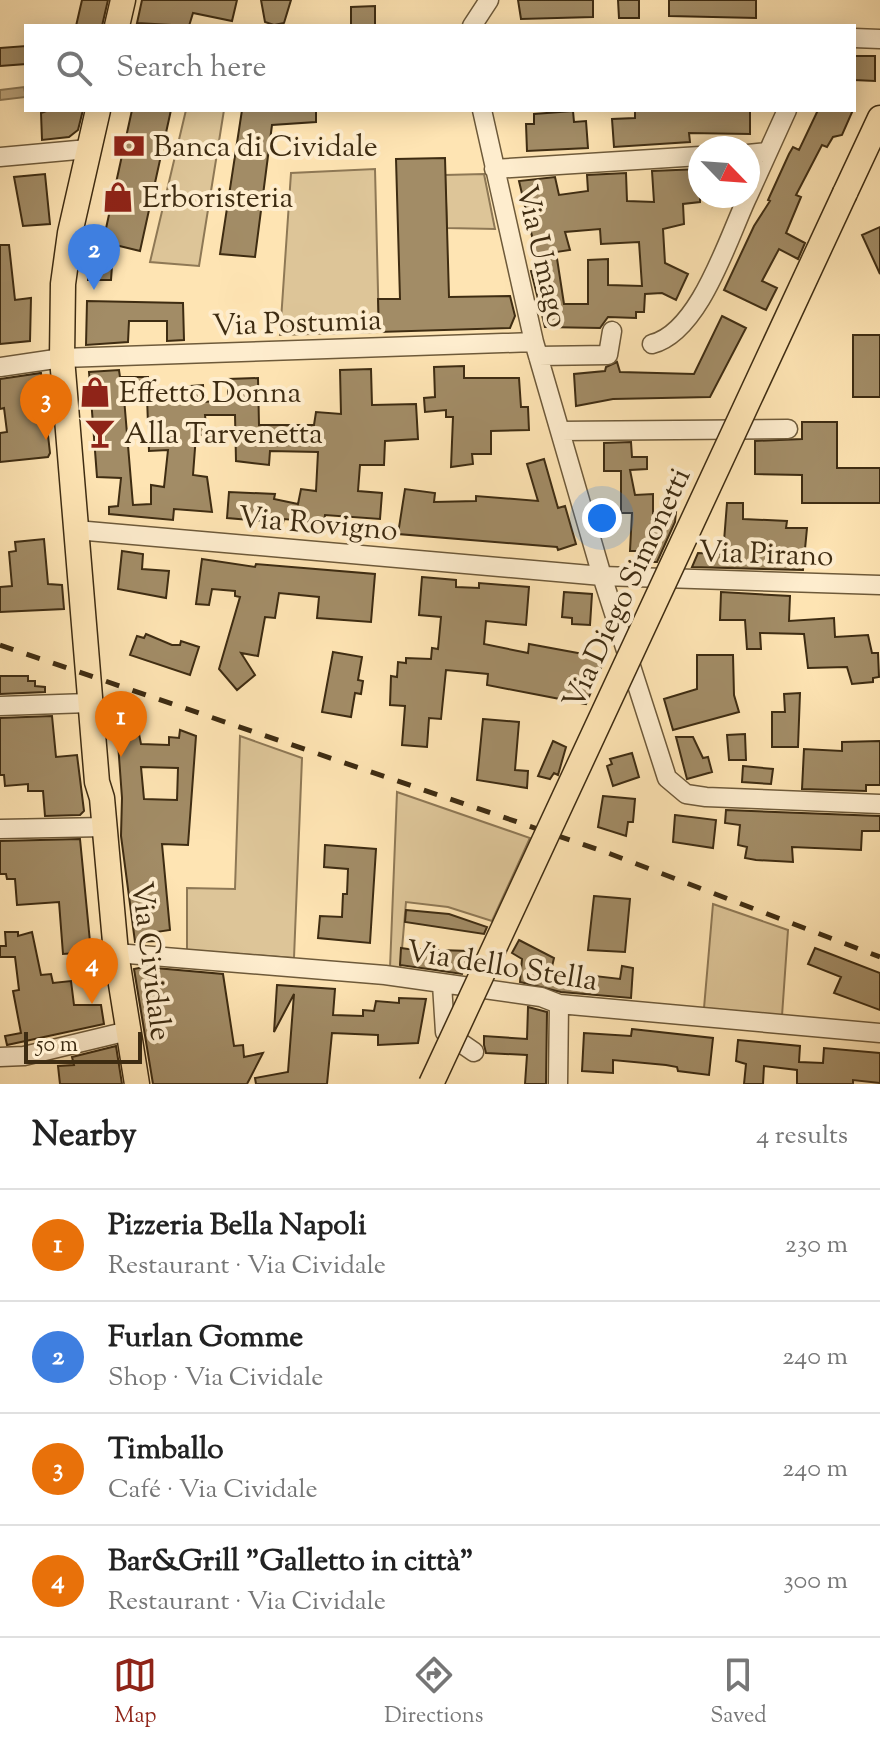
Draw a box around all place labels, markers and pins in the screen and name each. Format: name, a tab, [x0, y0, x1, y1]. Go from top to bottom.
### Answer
place label: Banca di Cividale	[153, 127, 378, 170]
bank icon: Banca di Cividale	[112, 129, 146, 163]
place label: Erboristeria	[142, 178, 293, 221]
shop icon: Erboristeria	[101, 180, 135, 214]
pin: 2	[68, 224, 120, 290]
place label: Effetto Donna	[119, 373, 302, 416]
pin: 3	[20, 374, 72, 440]
shop icon: Effetto Donna	[78, 375, 112, 409]
place label: Alla Tarvenetta	[124, 414, 323, 457]
bar icon: Alla Tarvenetta	[83, 416, 117, 450]
pin: 1	[95, 691, 147, 757]
pin: 4	[66, 938, 118, 1004]

